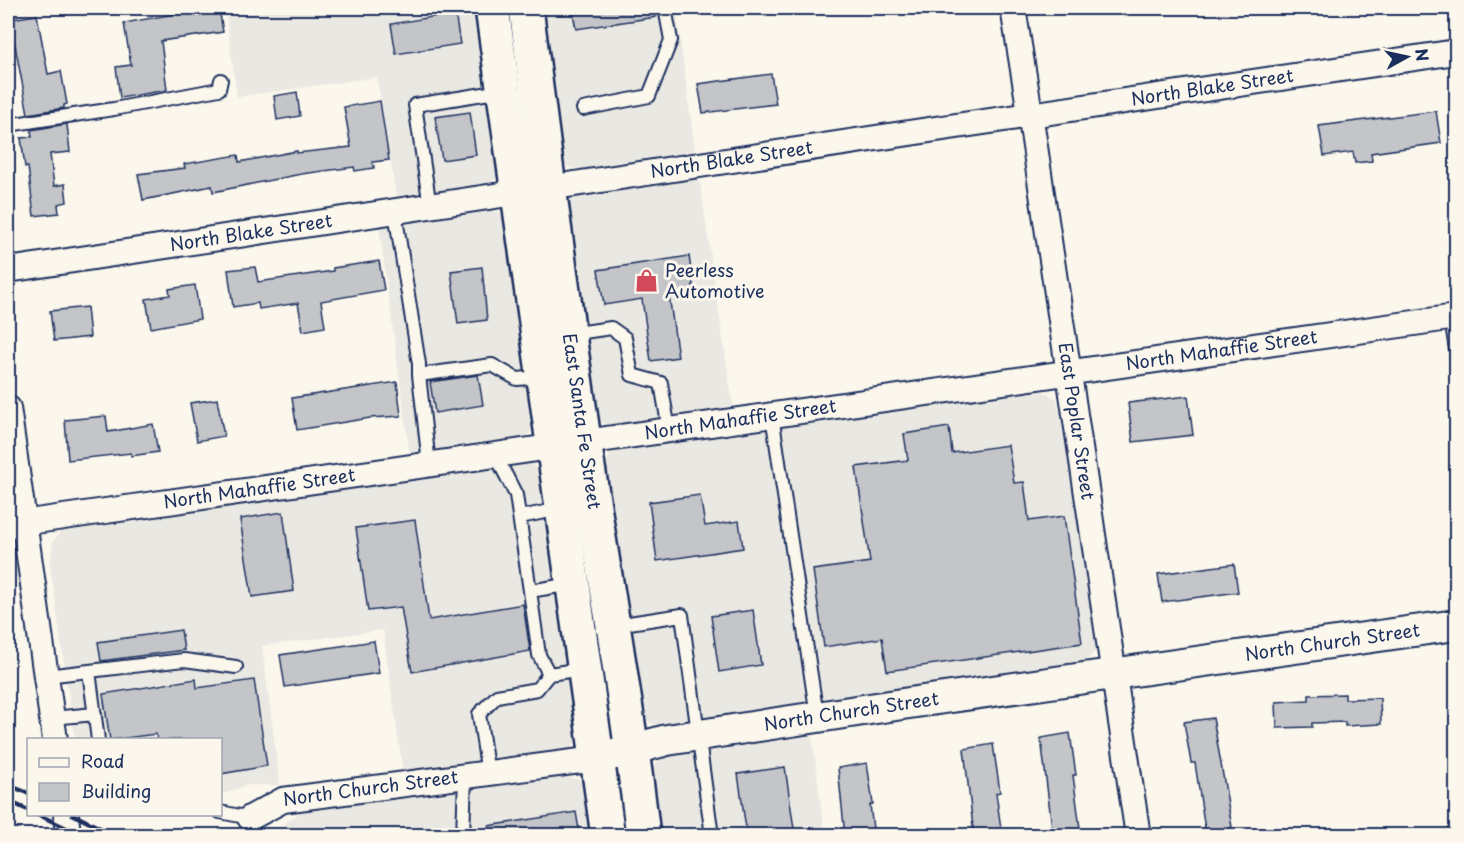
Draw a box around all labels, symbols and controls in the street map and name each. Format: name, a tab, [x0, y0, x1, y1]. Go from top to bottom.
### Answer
north arrow	[1377, 27, 1437, 87]
text: N	[1410, 47, 1436, 63]
street label: North Blake Street	[1129, 61, 1295, 112]
street label: North Blake Street	[648, 133, 814, 184]
street label: North Blake Street	[168, 206, 334, 257]
place label: Peerless Automotive	[665, 256, 765, 304]
shop icon: Peerless Automotive	[634, 268, 660, 294]
street label: North Mahaffie Street	[1124, 322, 1319, 376]
street label: East Santa Fe Street	[557, 331, 609, 511]
street label: East Poplar Street	[1052, 340, 1103, 501]
street label: North Mahaffie Street	[643, 391, 838, 445]
street label: North Mahaffie Street	[162, 460, 357, 515]
street label: North Church Street	[1243, 615, 1421, 667]
street label: North Church Street	[762, 684, 940, 737]
legend	[27, 738, 222, 816]
text: Road	[81, 747, 125, 774]
street label: North Church Street	[281, 762, 460, 812]
text: Building	[81, 777, 151, 804]

